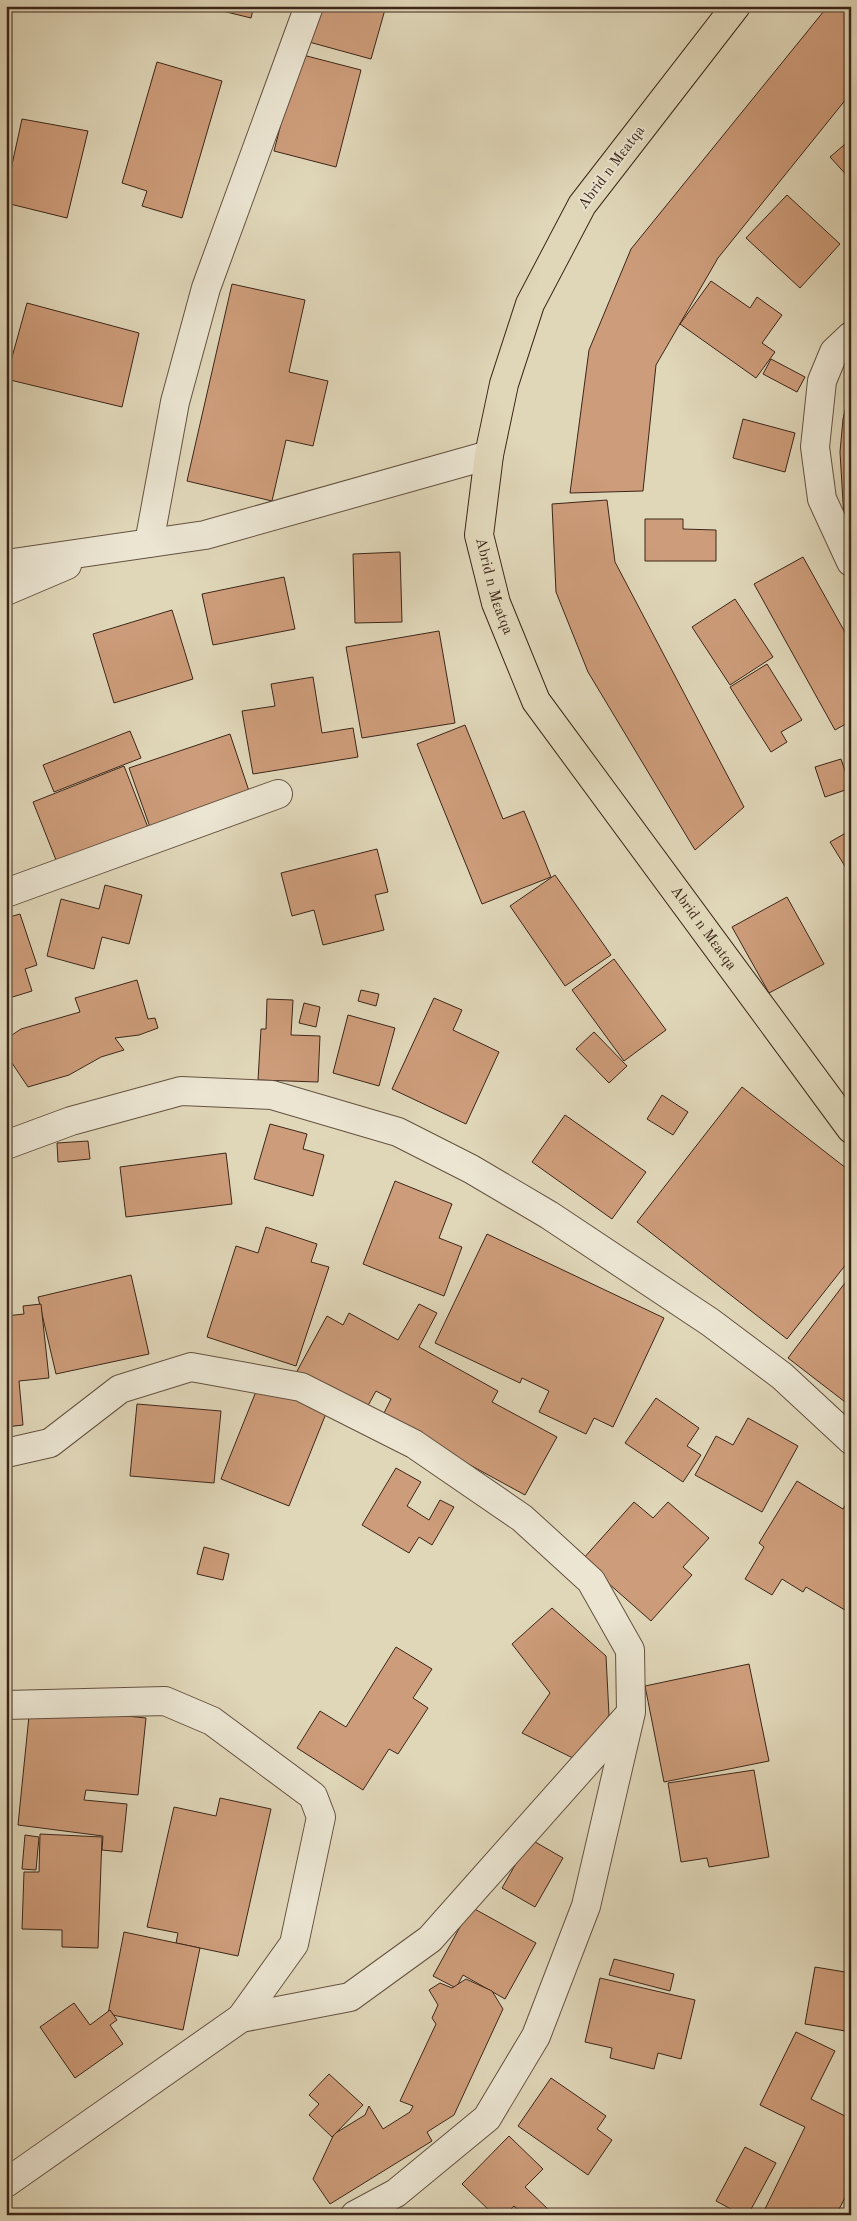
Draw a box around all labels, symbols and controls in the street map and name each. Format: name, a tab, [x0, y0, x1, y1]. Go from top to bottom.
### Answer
street label: Abrid n Mɛatqa	[576, 123, 648, 213]
street label: Abrid n Mɛatqa	[472, 536, 516, 637]
street label: Abrid n Mɛatqa	[668, 884, 739, 974]

